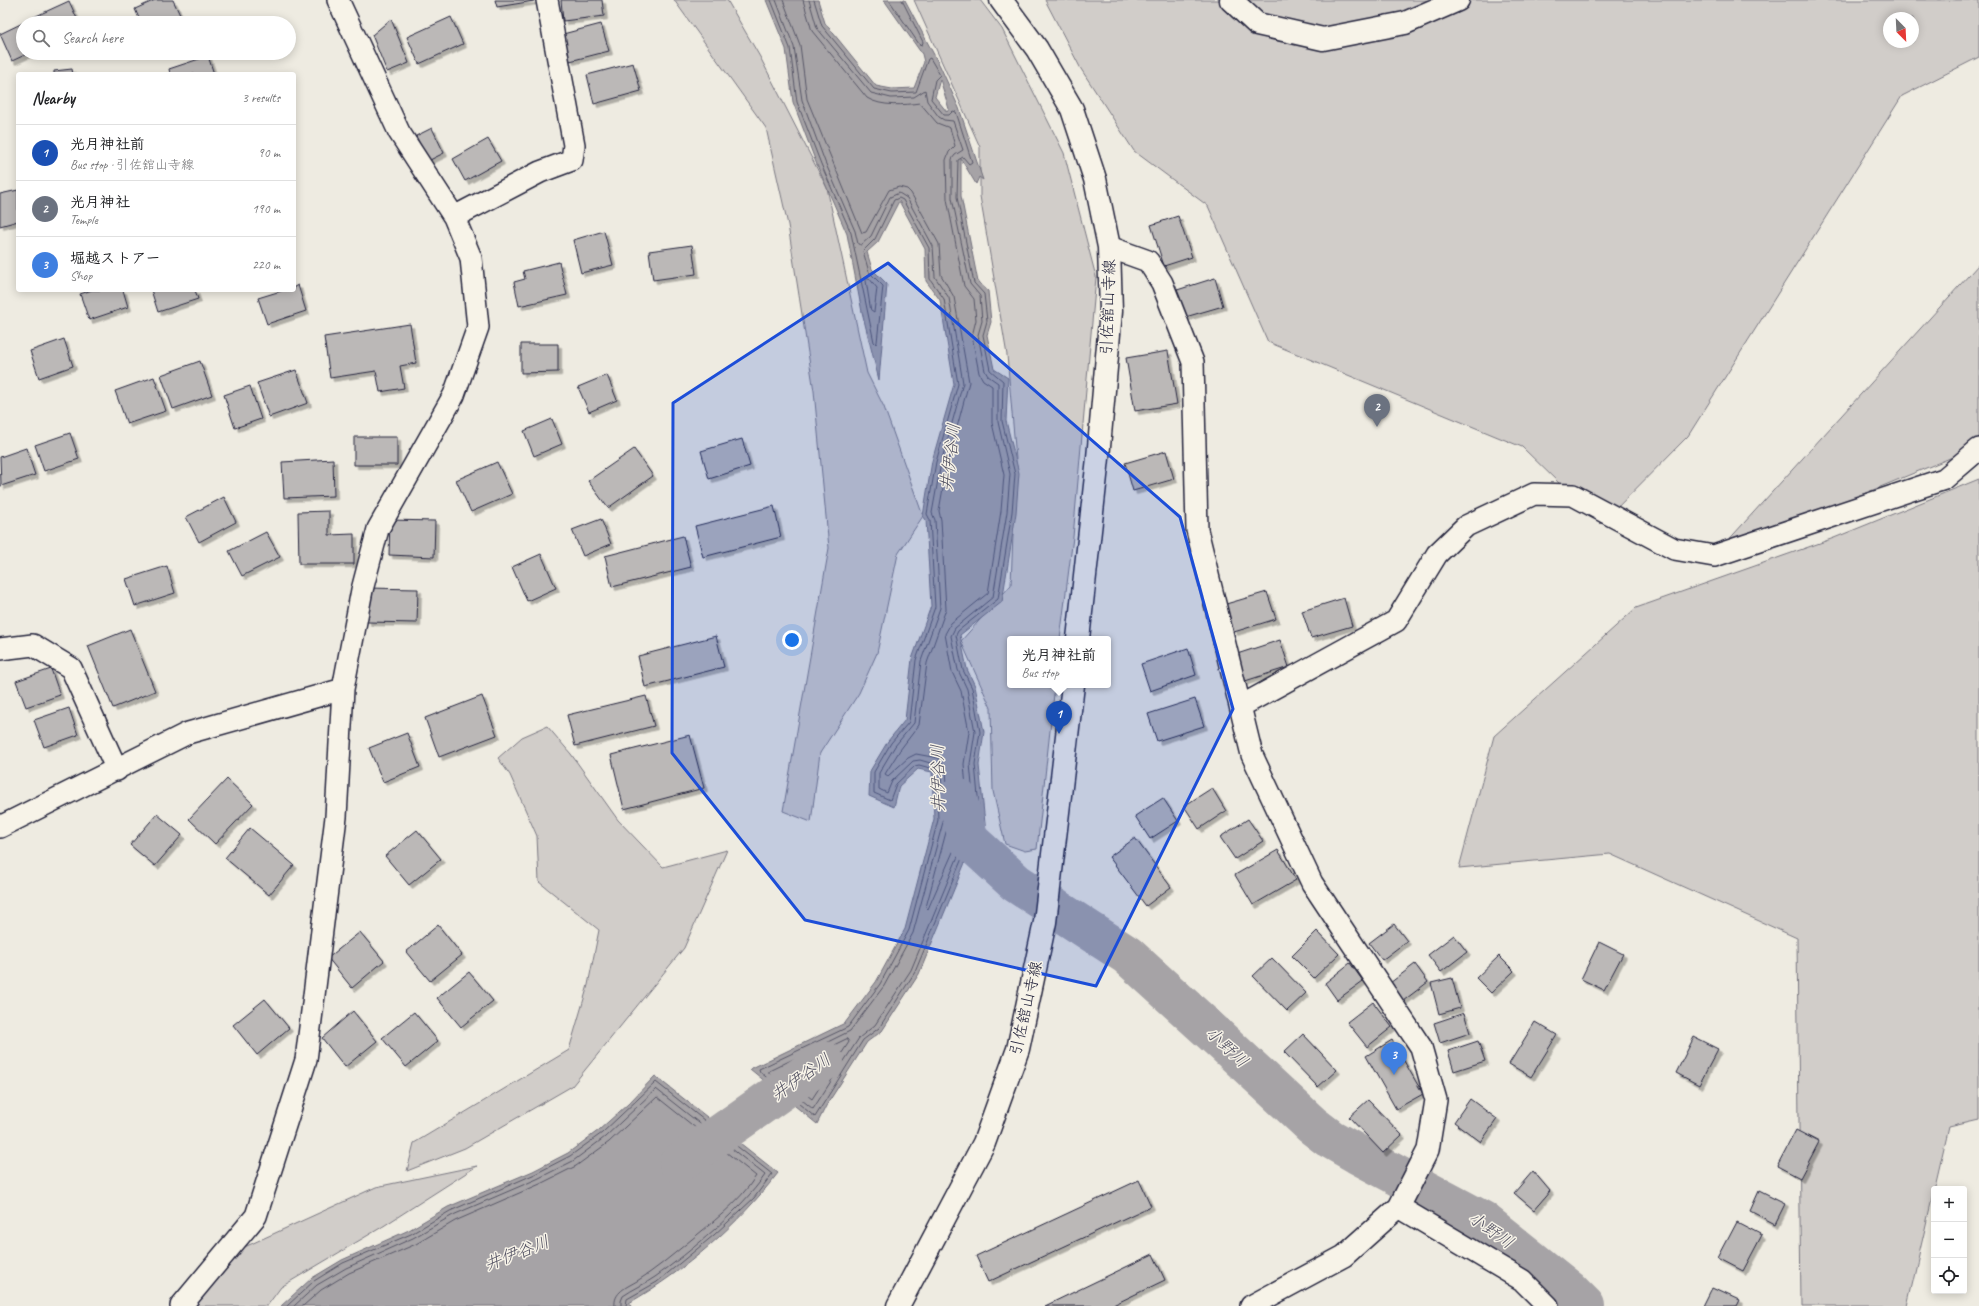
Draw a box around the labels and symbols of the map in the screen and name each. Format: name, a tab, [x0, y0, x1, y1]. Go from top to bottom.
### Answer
north arrow	[1883, 12, 1919, 48]
street label: 引佐舘山寺線	[1096, 259, 1120, 355]
pin: 2	[1364, 394, 1390, 427]
water label: 井伊谷川	[935, 422, 965, 492]
your location	[782, 630, 802, 650]
pin: 1	[1046, 701, 1072, 734]
water label: 井伊谷川	[927, 744, 949, 812]
street label: 引佐舘山寺線	[1005, 959, 1047, 1057]
water label: 小野川	[1201, 1022, 1253, 1072]
pin: 3	[1381, 1042, 1407, 1075]
water label: 井伊谷川	[767, 1049, 835, 1105]
water label: 小野川	[1464, 1207, 1518, 1253]
water label: 井伊谷川	[481, 1231, 553, 1275]

